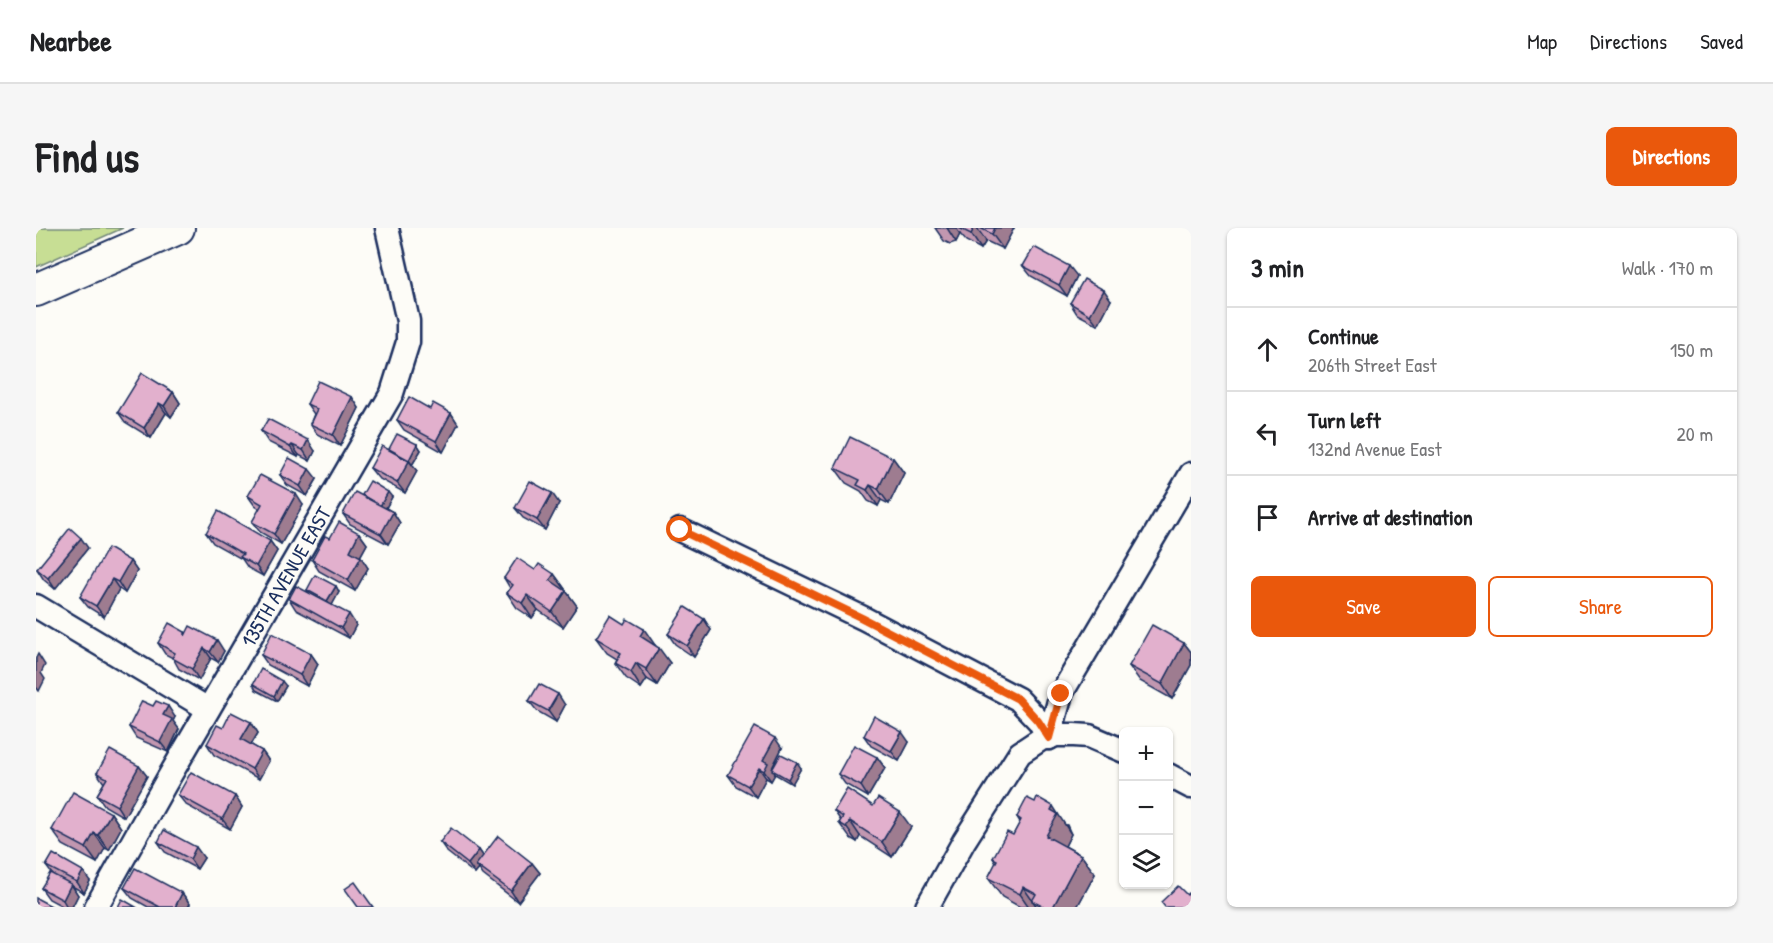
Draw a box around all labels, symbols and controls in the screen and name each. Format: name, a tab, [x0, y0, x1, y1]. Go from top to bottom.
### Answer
text: Nearbee	[30, 22, 112, 60]
text: Map	[1527, 27, 1557, 56]
text: Directions	[1590, 27, 1667, 56]
text: Saved	[1700, 27, 1743, 56]
button: Directions	[1606, 127, 1737, 186]
text: Find us	[36, 128, 139, 185]
text: 3 min	[1251, 250, 1304, 285]
text: Walk · 170 m	[1622, 254, 1713, 281]
text: Continue	[1308, 321, 1379, 351]
icon: ahead	[1251, 333, 1284, 366]
text: 150 m	[1670, 336, 1713, 363]
text: 206th Street East	[1308, 351, 1437, 378]
text: Turn left	[1308, 405, 1381, 435]
icon: left	[1251, 417, 1284, 450]
text: 20 m	[1676, 420, 1713, 447]
text: 132nd Avenue East	[1308, 435, 1442, 462]
street label: 135TH AVENUE EAST	[233, 500, 338, 652]
icon: arrive	[1251, 501, 1284, 534]
text: Arrive at destination	[1308, 502, 1473, 532]
route start	[666, 516, 692, 542]
button: Save	[1251, 576, 1476, 637]
button: Share	[1488, 576, 1713, 637]
route end	[1047, 680, 1073, 706]
map controls	[1119, 727, 1173, 889]
button: +	[1119, 727, 1173, 781]
button: −	[1119, 781, 1173, 835]
button: layers	[1119, 835, 1173, 889]

